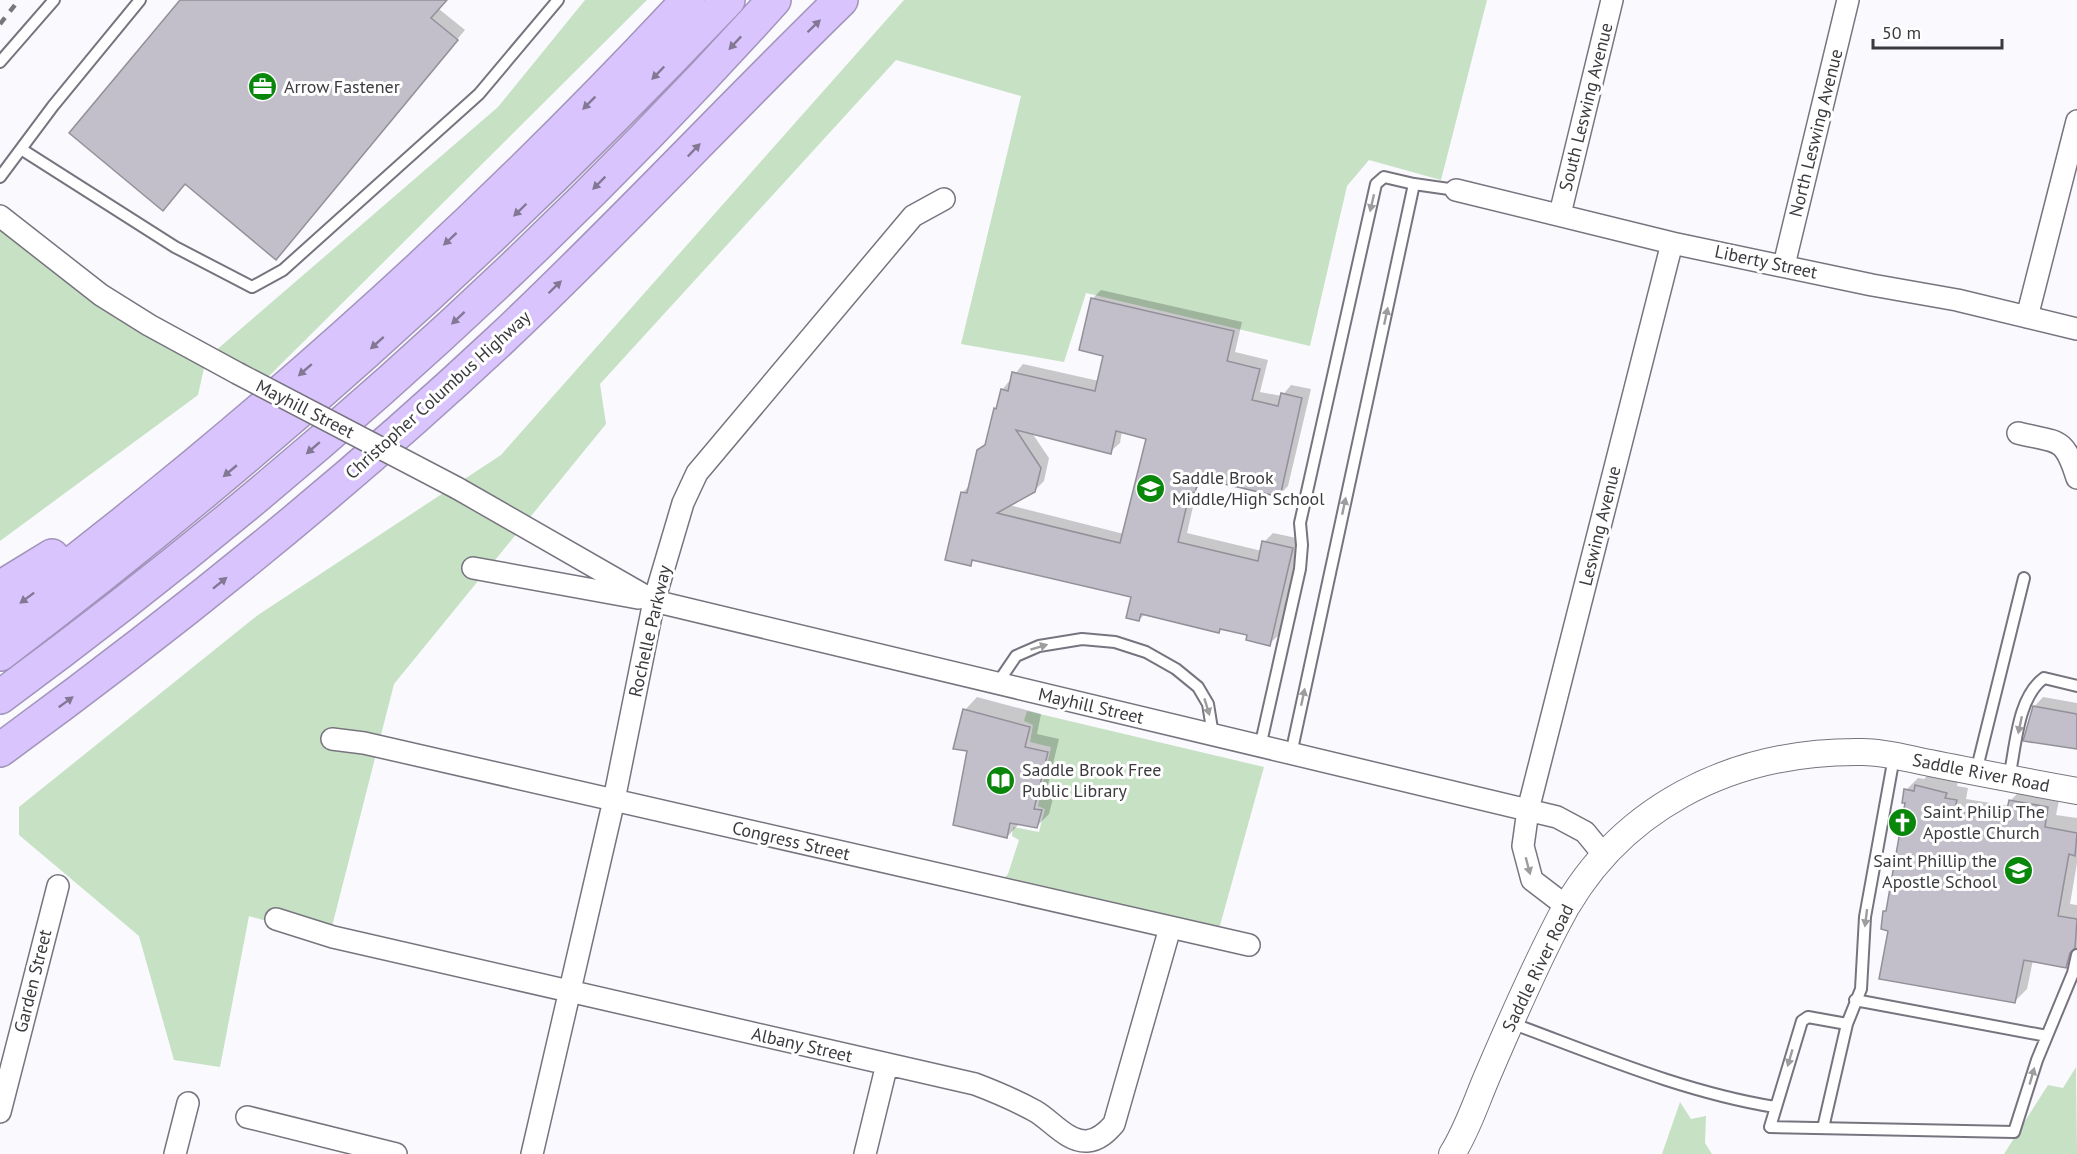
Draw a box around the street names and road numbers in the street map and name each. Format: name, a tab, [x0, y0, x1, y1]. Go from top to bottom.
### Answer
street label: South Leswing Avenue	[1553, 20, 1618, 193]
street label: North Leswing Avenue	[1784, 47, 1847, 219]
street label: Liberty Street	[1713, 239, 1819, 284]
street label: Christopher Columbus Highway	[340, 305, 536, 484]
street label: Mayhill Street	[252, 374, 358, 443]
street label: Leswing Avenue	[1573, 463, 1626, 588]
street label: Rochelle Parkway	[623, 562, 676, 699]
street label: Mayhill Street	[1036, 682, 1146, 729]
street label: Saddle River Road	[1911, 748, 2052, 797]
street label: Congress Street	[730, 816, 852, 865]
street label: Saddle River Road	[1497, 900, 1578, 1035]
street label: Garden Street	[9, 927, 56, 1035]
street label: Albany Street	[749, 1022, 855, 1067]

